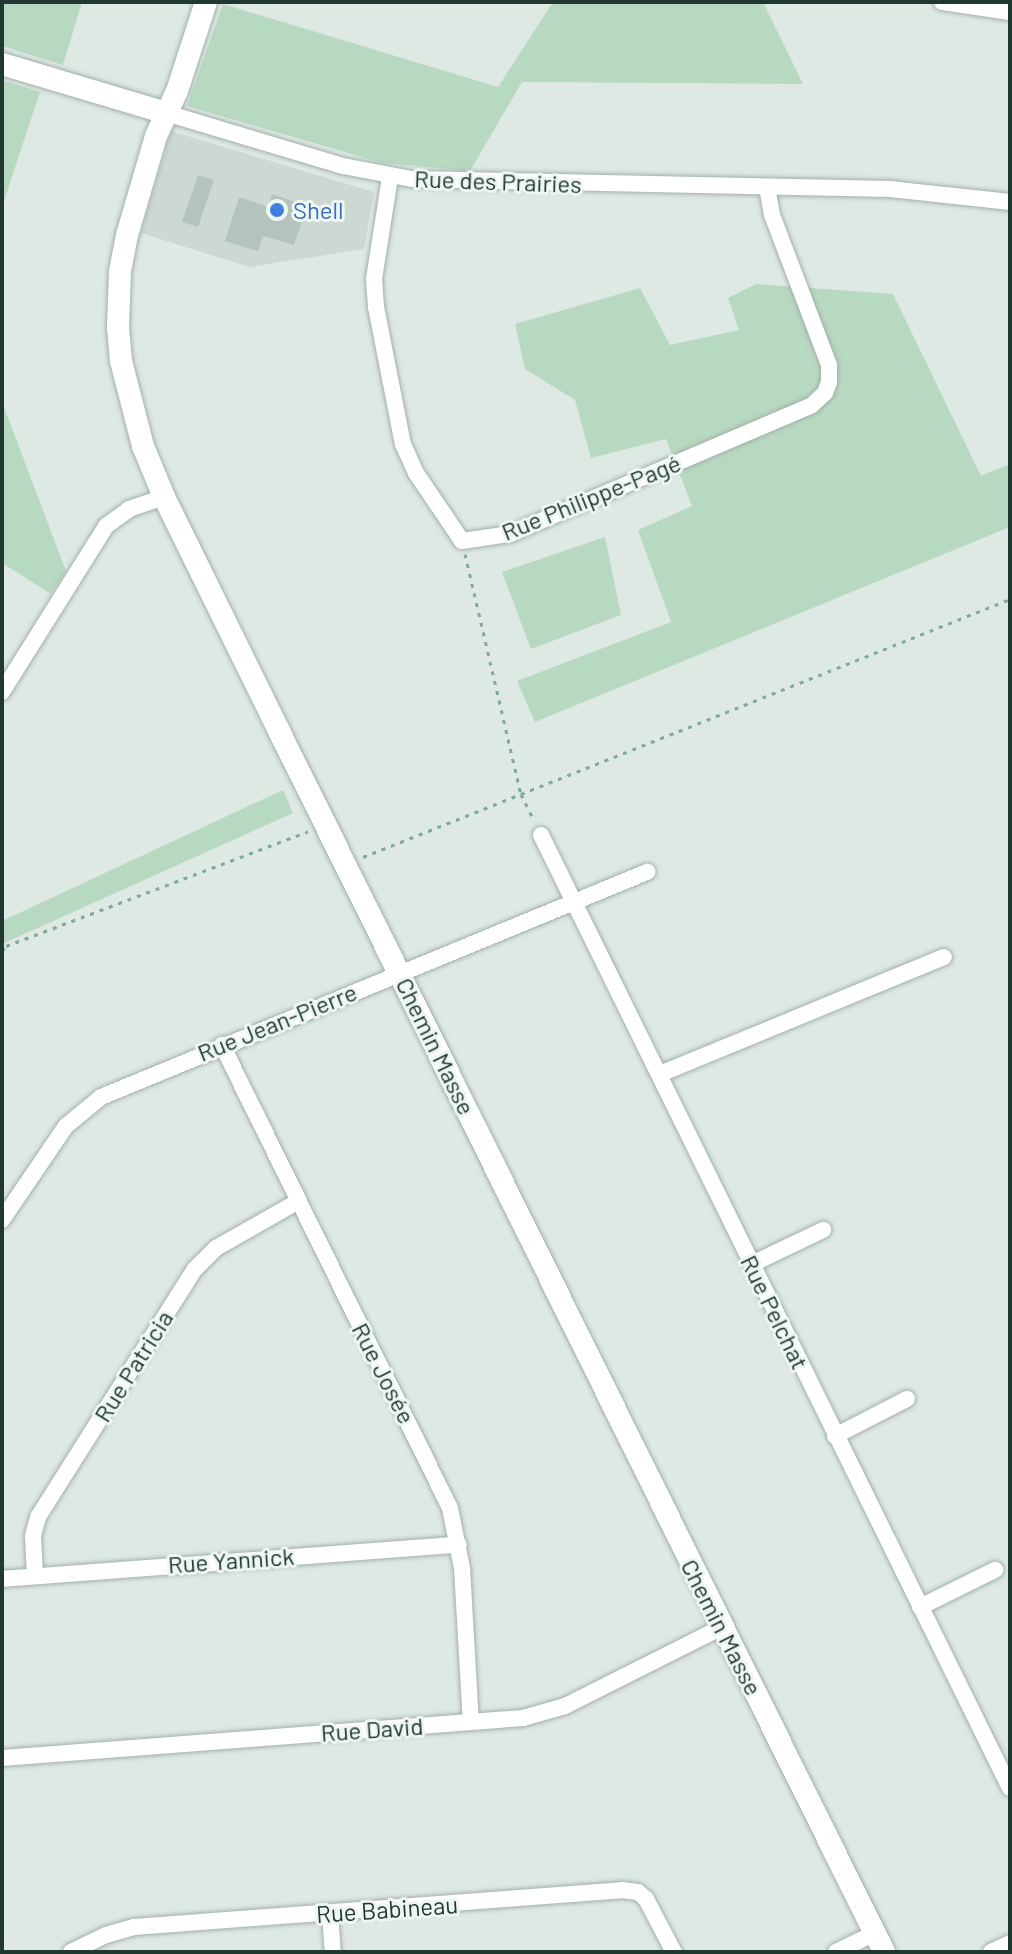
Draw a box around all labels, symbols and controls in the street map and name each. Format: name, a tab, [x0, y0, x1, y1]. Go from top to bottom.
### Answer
street label: Rue des Prairies	[414, 164, 582, 198]
place label: Shell	[293, 196, 344, 224]
marker: Shell	[268, 201, 286, 219]
street label: Rue Philippe-Pagé	[497, 448, 685, 546]
street label: Chemin Masse	[390, 973, 482, 1119]
street label: Rue Jean-Pierre	[193, 977, 361, 1067]
street label: Rue Pelchat	[735, 1250, 815, 1374]
street label: Rue Patricia	[87, 1305, 179, 1427]
street label: Rue Josée	[346, 1318, 422, 1428]
street label: Rue Yannick	[167, 1541, 295, 1579]
street label: Chemin Masse	[675, 1554, 769, 1700]
street label: Rue David	[320, 1711, 424, 1747]
street label: Rue Babineau	[315, 1890, 459, 1928]

